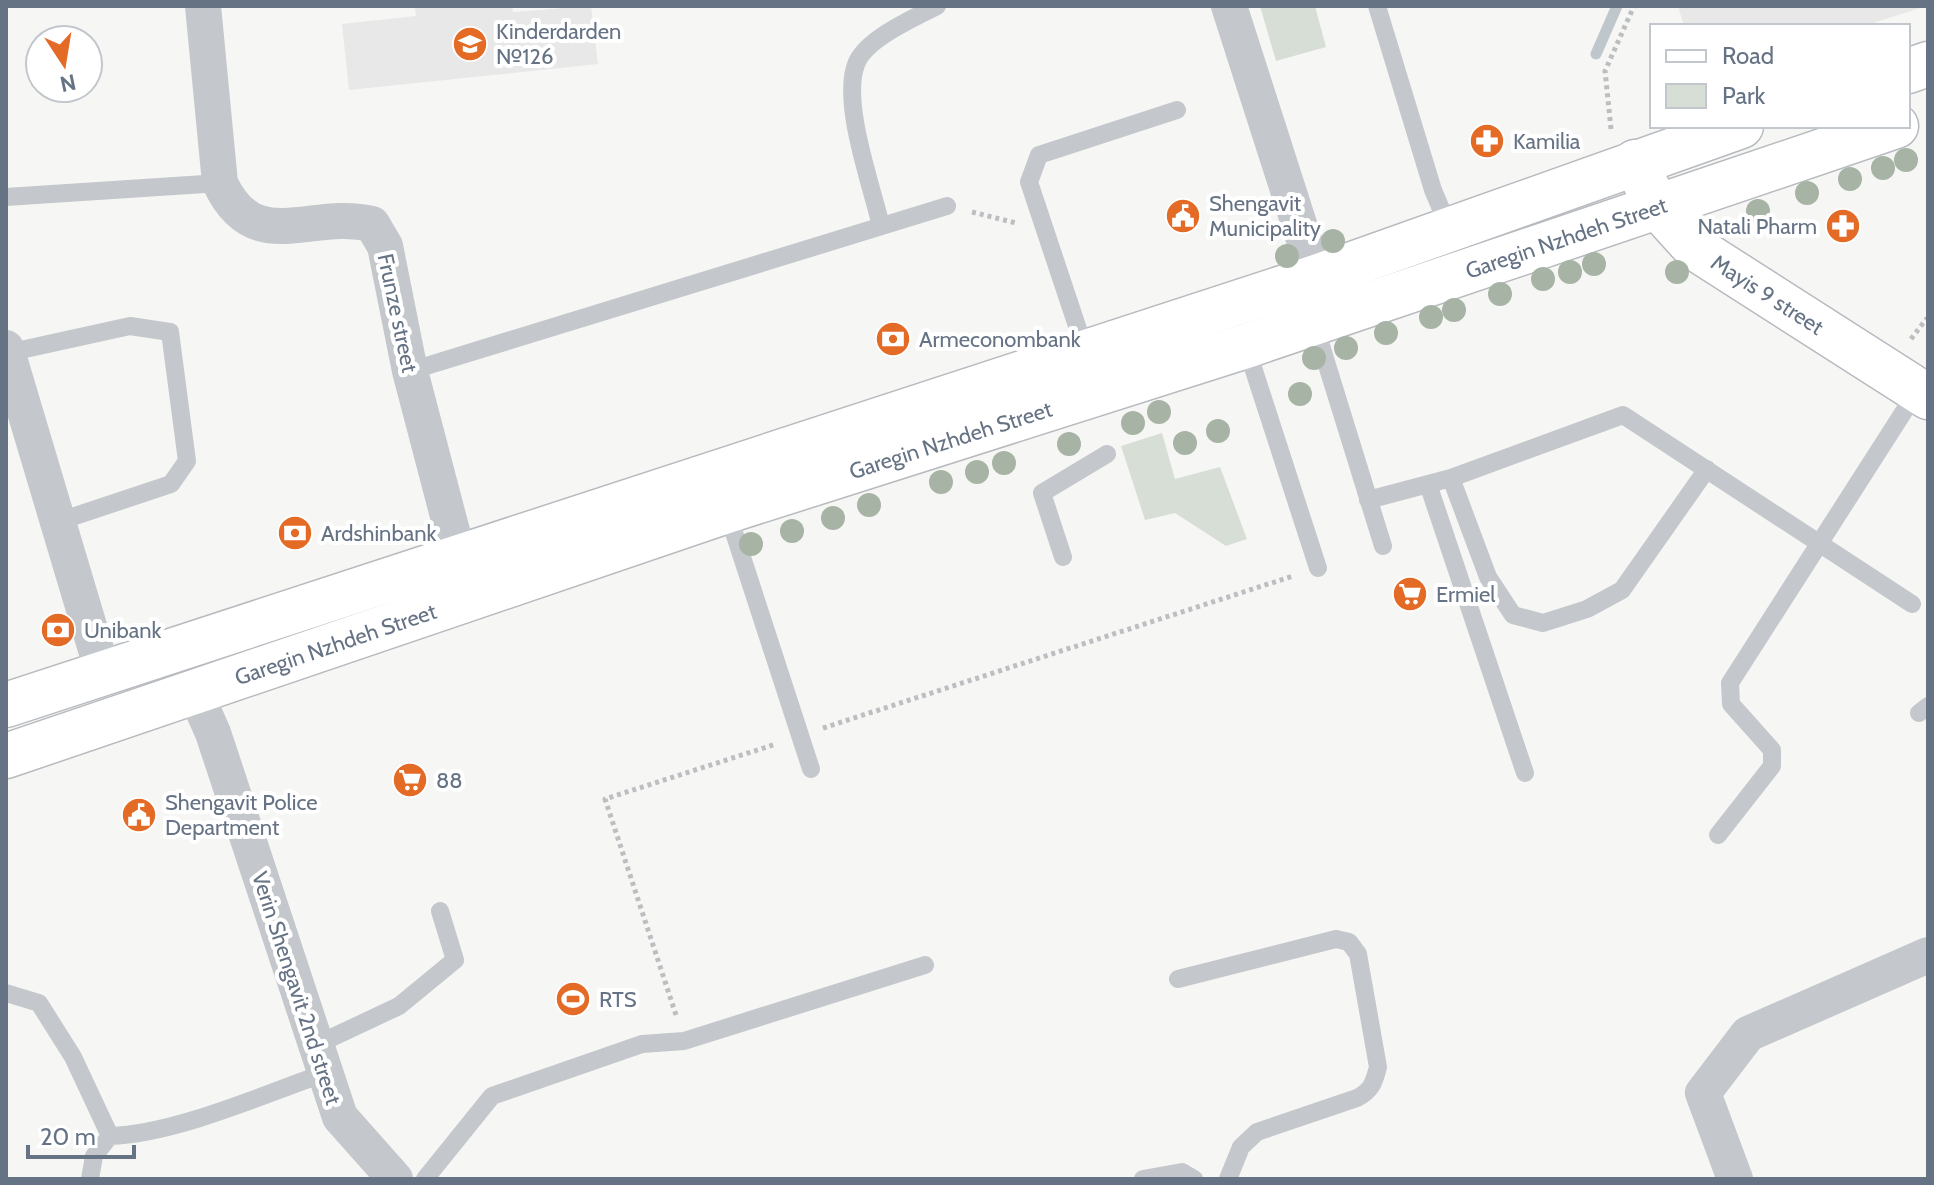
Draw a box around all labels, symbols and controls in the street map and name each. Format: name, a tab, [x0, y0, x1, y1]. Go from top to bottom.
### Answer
place label: Kinderdarden №126	[496, 18, 621, 70]
north arrow	[24, 24, 104, 104]
legend	[1650, 24, 1910, 128]
school or university icon: Kinderdarden №126	[451, 25, 489, 63]
text: Road	[1722, 41, 1774, 70]
text: N	[58, 68, 78, 98]
text: Park	[1722, 81, 1765, 110]
pharmacy icon: Kamilia	[1468, 122, 1506, 160]
place label: Kamilia	[1513, 128, 1581, 155]
place label: Shengavit Municipality	[1209, 190, 1321, 242]
street label: Garegin Nzhdeh Street	[1462, 191, 1671, 285]
public building icon: Shengavit Municipality	[1164, 197, 1202, 235]
pharmacy icon: Natali Pharm	[1824, 207, 1862, 245]
place label: Natali Pharm	[1697, 213, 1817, 240]
street label: Mayis 9 street	[1706, 249, 1829, 341]
street label: Frunze street	[372, 251, 423, 376]
bank icon: Armeconombank	[874, 320, 912, 358]
place label: Armeconombank	[919, 326, 1081, 353]
street label: Garegin Nzhdeh Street	[846, 395, 1056, 485]
bank icon: Ardshinbank	[276, 514, 314, 552]
place label: Ardshinbank	[321, 520, 436, 547]
supermarket icon: Ermiel	[1391, 575, 1429, 613]
place label: Ermiel	[1436, 581, 1496, 608]
street label: Garegin Nzhdeh Street	[231, 598, 441, 691]
bank icon: Unibank	[39, 611, 77, 649]
place label: Unibank	[84, 617, 162, 644]
supermarket icon: 88	[391, 761, 429, 799]
place label: 88	[436, 767, 463, 794]
place label: Shengavit Police Department	[165, 789, 318, 841]
public building icon: Shengavit Police Department	[120, 796, 158, 834]
street label: Verin Shengavit 2nd street	[246, 868, 347, 1109]
sports icon: RTS	[554, 980, 592, 1018]
place label: RTS	[599, 986, 637, 1013]
scale bar	[28, 1109, 134, 1159]
text: 20 m	[40, 1122, 96, 1151]

